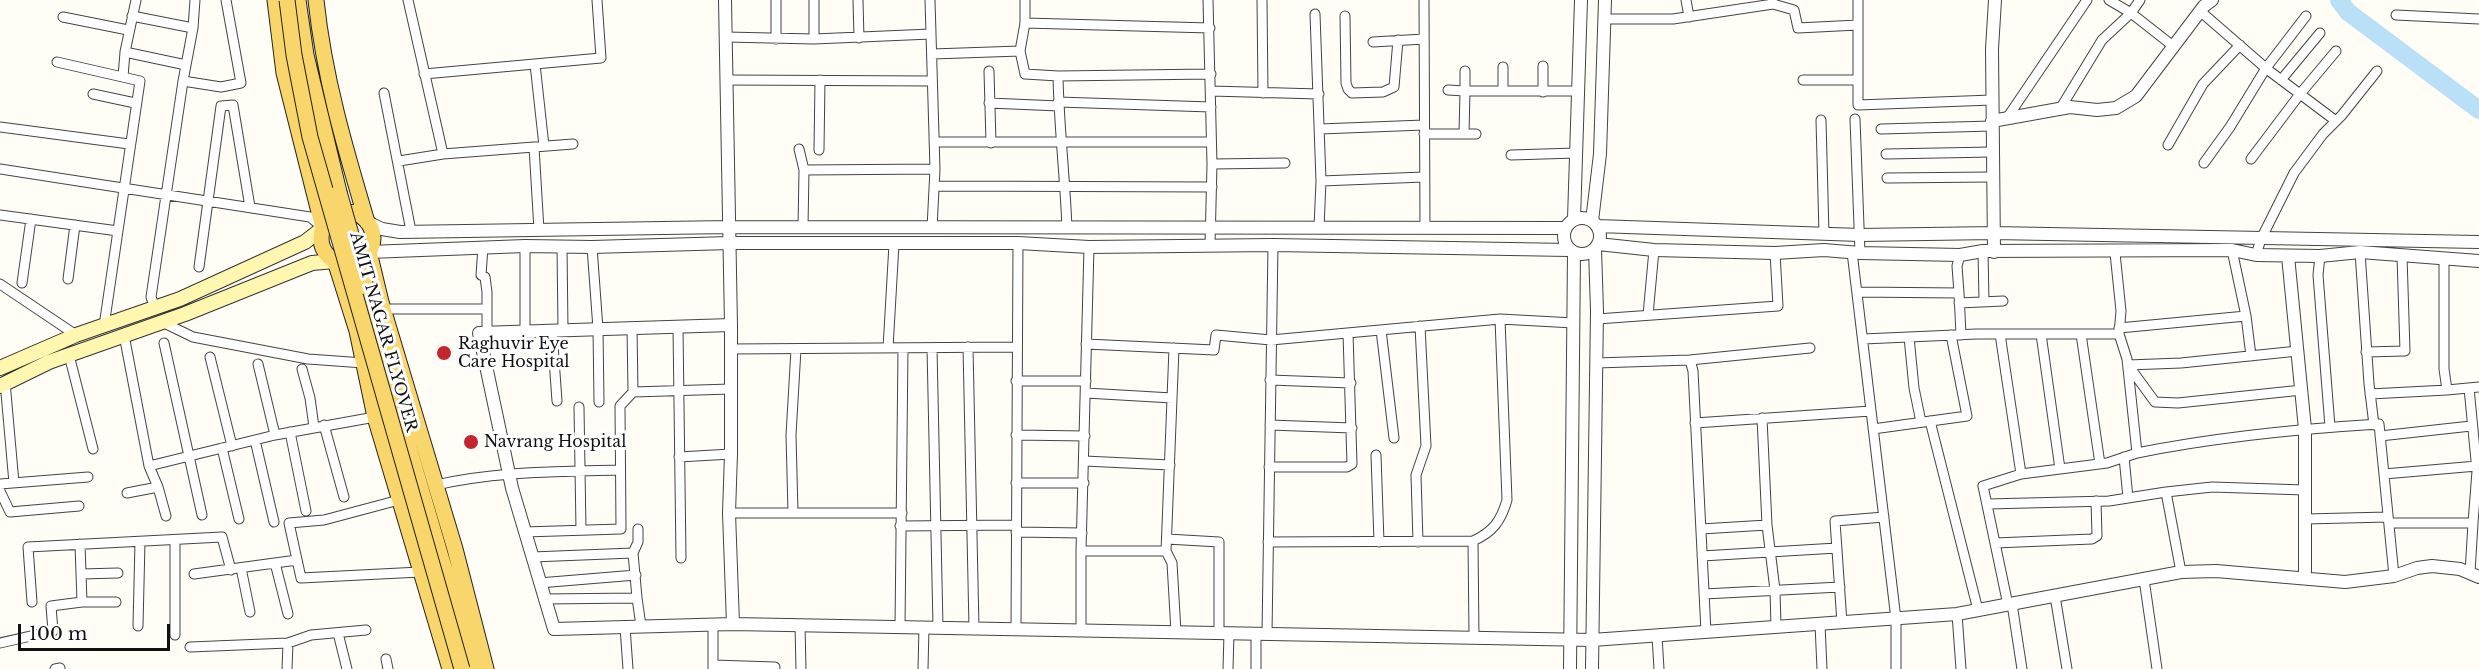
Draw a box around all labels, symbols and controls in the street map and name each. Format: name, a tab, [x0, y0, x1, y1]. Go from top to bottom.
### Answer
street label: AMIT NAGAR FLYOVER	[345, 230, 421, 434]
place label: Raghuvir Eye Care Hospital	[458, 334, 569, 372]
marker: Raghuvir Eye Care Hospital	[435, 344, 453, 362]
place label: Navrang Hospital	[484, 432, 626, 452]
marker: Navrang Hospital	[462, 433, 480, 451]
scale bar	[21, 612, 172, 650]
text: 100 m	[29, 623, 87, 645]

